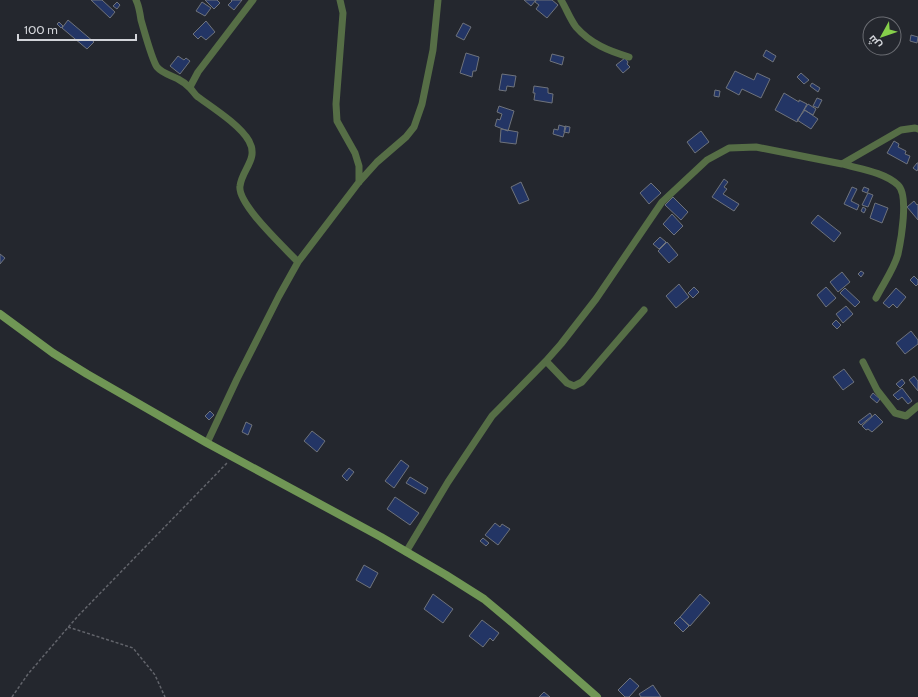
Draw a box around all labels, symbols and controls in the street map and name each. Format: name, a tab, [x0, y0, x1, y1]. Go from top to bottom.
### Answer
scale bar	[18, 16, 136, 42]
north arrow	[862, 16, 902, 56]
text: 100 m	[24, 22, 58, 37]
text: ش	[864, 33, 884, 52]

